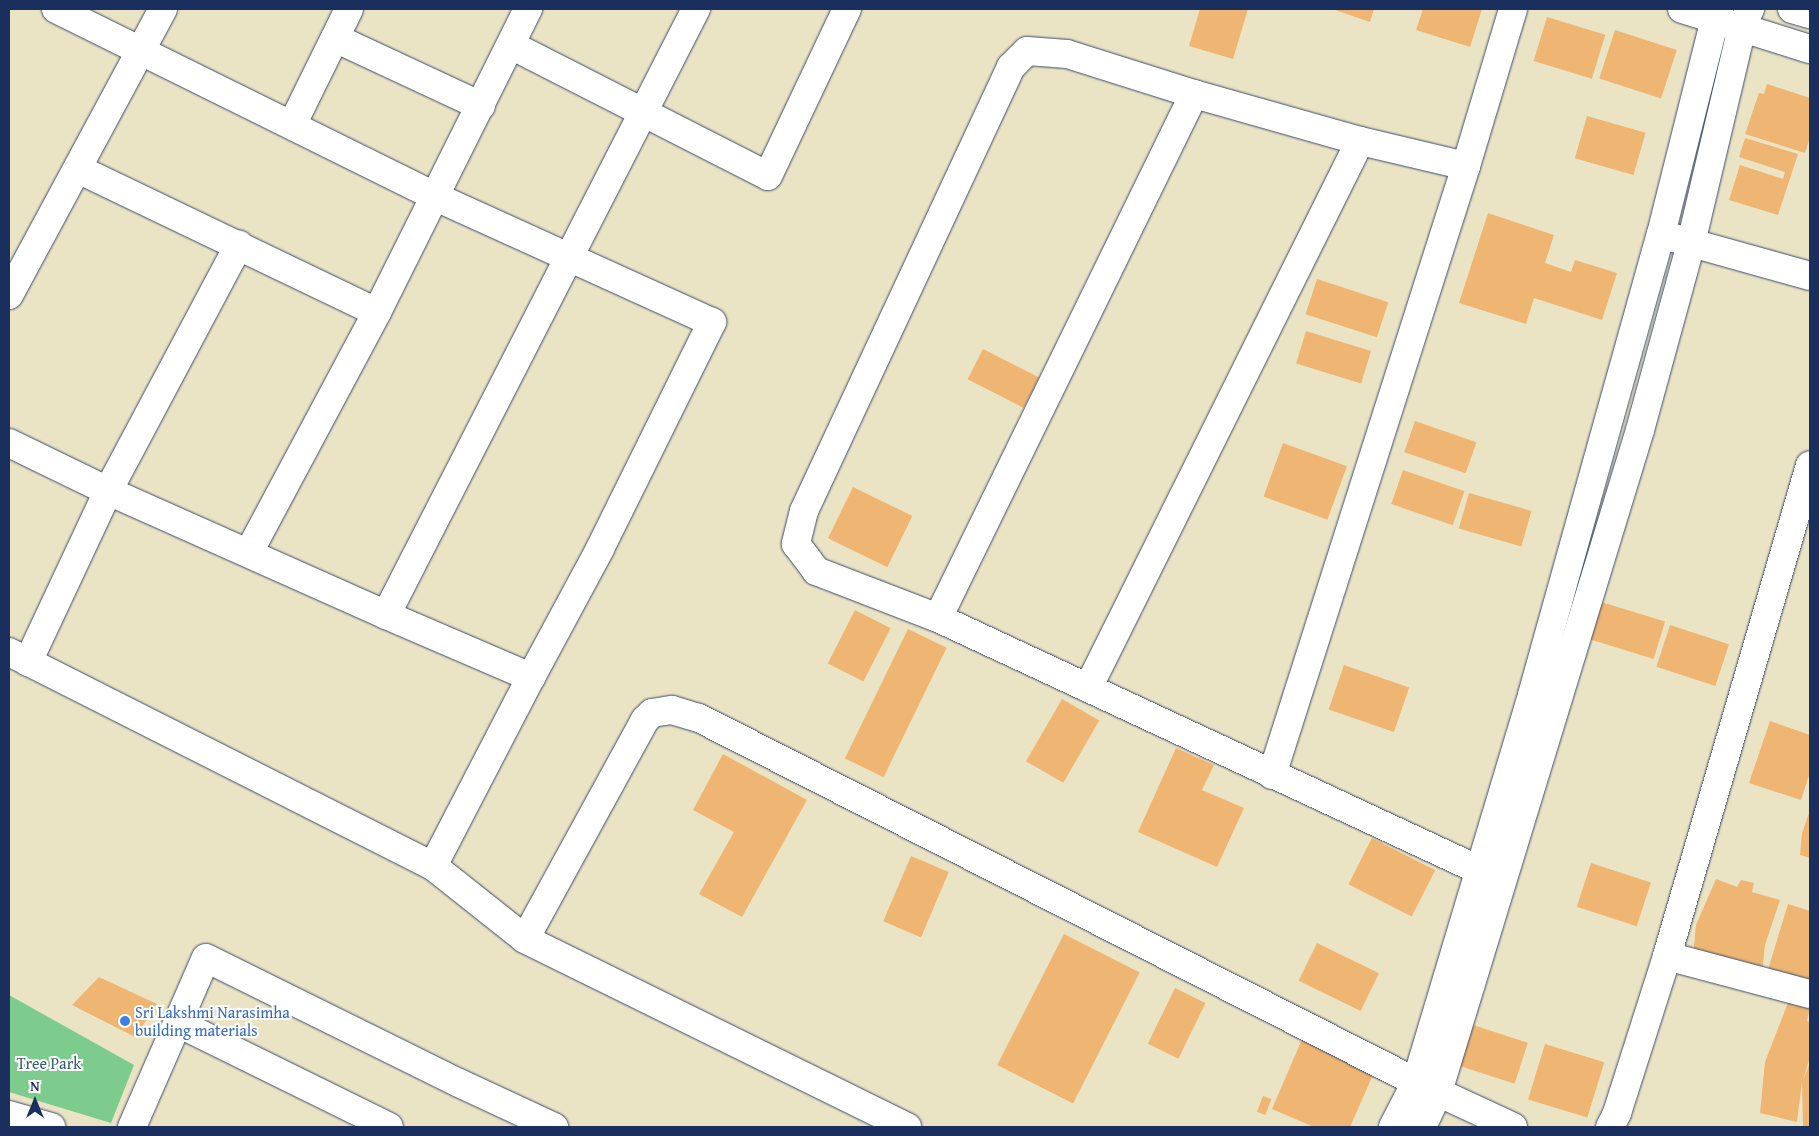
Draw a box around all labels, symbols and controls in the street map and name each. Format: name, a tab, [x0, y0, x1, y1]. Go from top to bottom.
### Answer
place label: Sri Lakshmi Narasimha building materials	[135, 1002, 290, 1040]
marker: Sri Lakshmi Narasimha building materials	[119, 1015, 131, 1027]
park label: Tree Park	[17, 1053, 81, 1073]
north arrow	[10, 1076, 60, 1126]
text: N	[30, 1076, 40, 1096]

